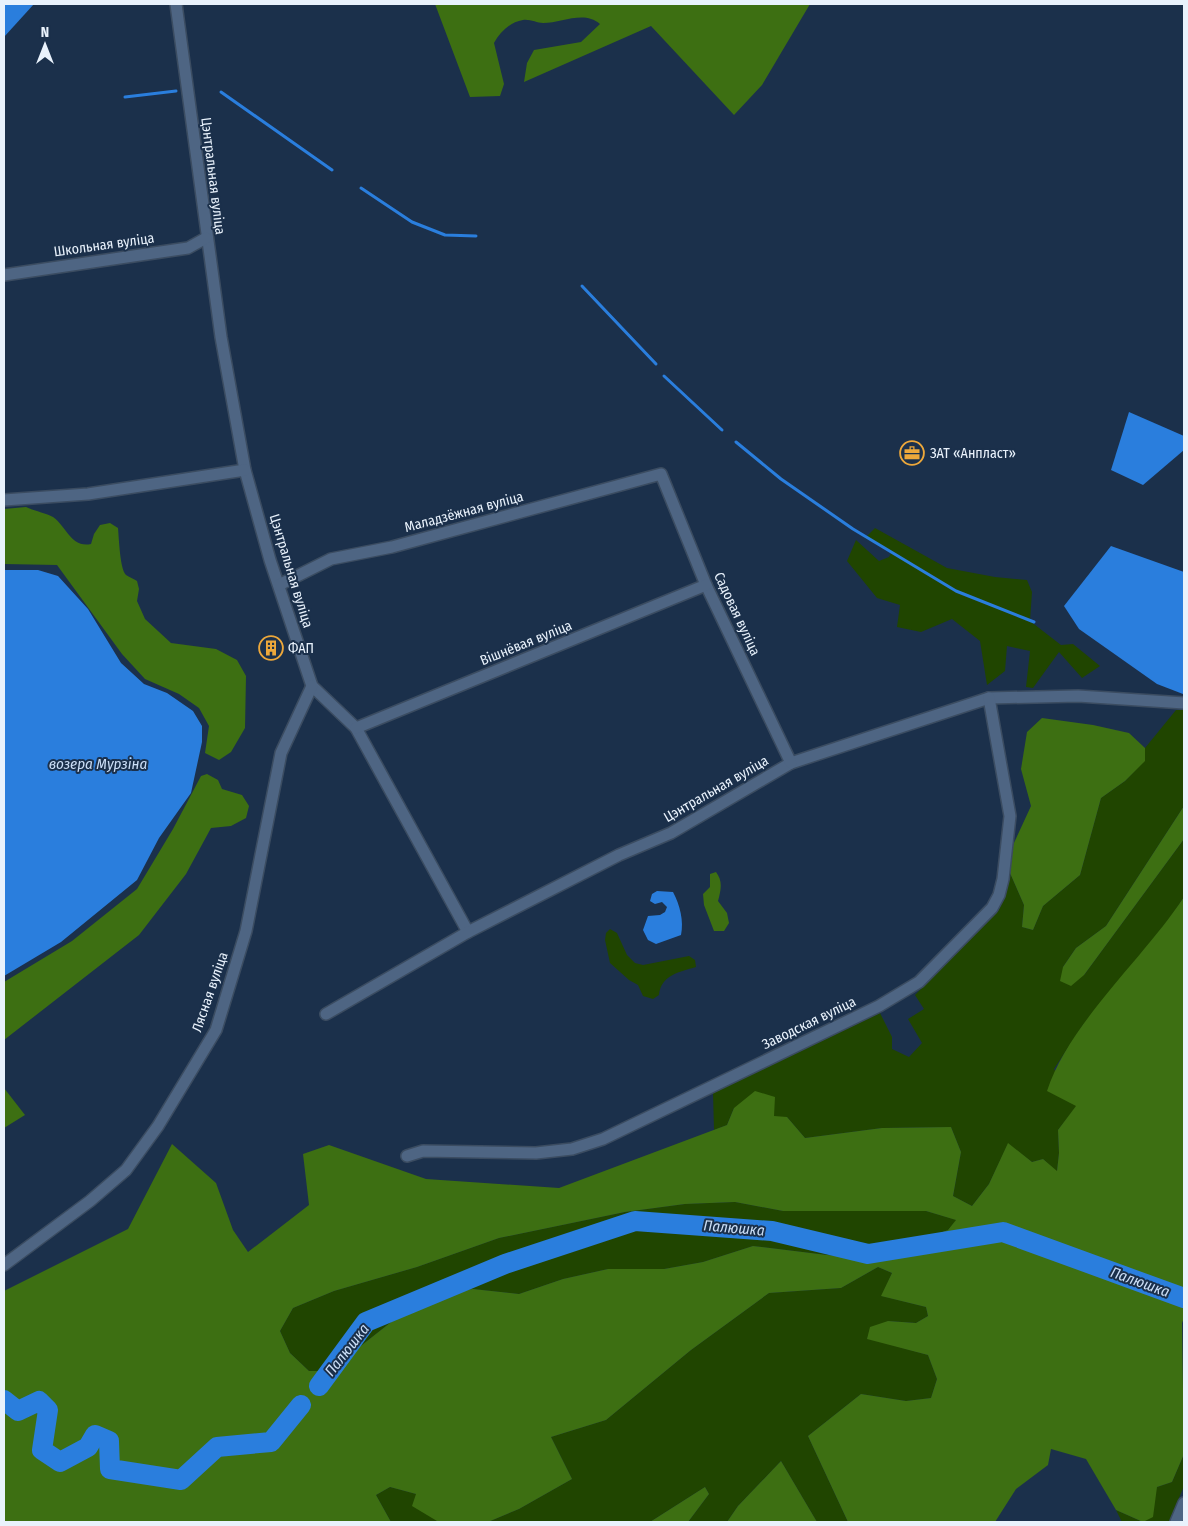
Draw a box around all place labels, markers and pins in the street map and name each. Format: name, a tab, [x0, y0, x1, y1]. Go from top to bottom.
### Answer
office icon: ЗАТ «Анпласт»	[899, 440, 925, 466]
place label: ЗАТ «Анпласт»	[930, 445, 1016, 462]
building icon: ФАП	[258, 635, 284, 661]
place label: ФАП	[288, 640, 314, 657]

